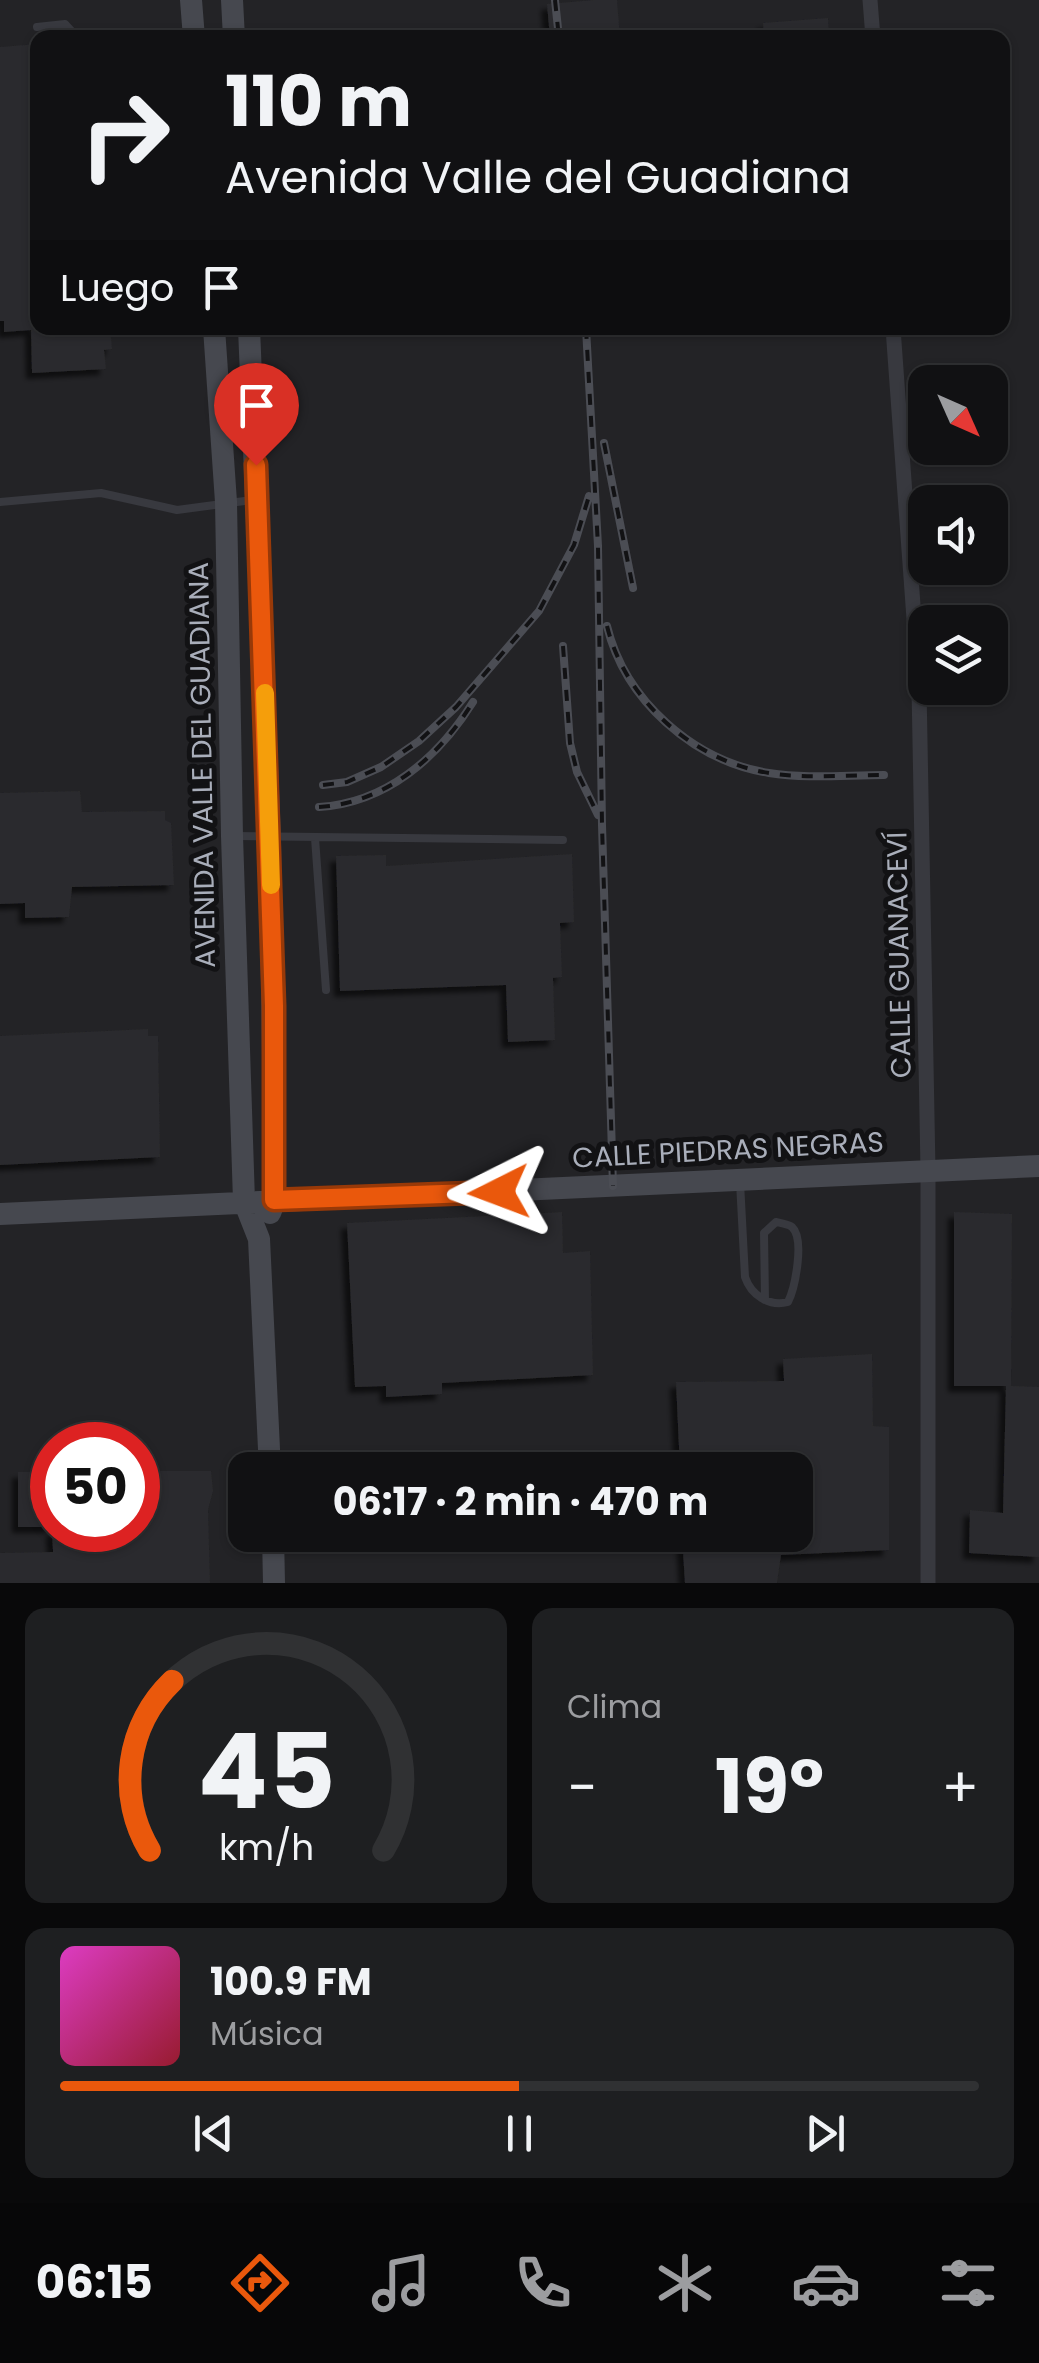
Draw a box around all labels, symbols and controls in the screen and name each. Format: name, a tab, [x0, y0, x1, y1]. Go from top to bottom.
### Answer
text: 110 m	[225, 52, 412, 151]
icon: right	[60, 70, 190, 200]
text: Avenida Valle del Guadiana	[225, 146, 851, 209]
icon: arrive	[194, 260, 249, 315]
text: Luego	[60, 261, 174, 314]
pin	[214, 363, 299, 466]
north arrow	[908, 365, 1008, 465]
map controls	[908, 365, 1008, 705]
icon: arrive	[229, 378, 284, 433]
button: sound	[908, 485, 1008, 585]
street label: AVENIDA VALLE DEL GUADIANA	[179, 562, 225, 968]
button: layers	[908, 605, 1008, 705]
street label: CALLE GUANACEVÍ	[877, 831, 921, 1079]
street label: CALLE PIEDRAS NEGRAS	[571, 1122, 885, 1178]
position arrow	[447, 1140, 551, 1244]
speed limit sign: 50	[30, 1422, 160, 1552]
text: 06:17 · 2 min · 470 m	[333, 1475, 708, 1528]
text: Clima	[567, 1684, 662, 1729]
text: 45	[197, 1699, 335, 1844]
text: 19°	[715, 1734, 824, 1839]
text: −	[567, 1749, 597, 1826]
text: +	[941, 1749, 979, 1826]
text: km/h	[218, 1822, 314, 1873]
text: 100.9 FM	[210, 1955, 372, 2008]
text: Música	[210, 2011, 324, 2056]
icon: previous	[186, 2106, 241, 2161]
icon: pause	[492, 2106, 547, 2161]
icon: next	[798, 2106, 853, 2161]
icon: directions	[225, 2248, 295, 2318]
icon: music	[366, 2248, 436, 2318]
icon: phone	[508, 2248, 578, 2318]
icon: climate	[650, 2248, 720, 2318]
icon: car	[791, 2248, 861, 2318]
icon: filters	[933, 2248, 1003, 2318]
text: 06:15	[36, 2251, 153, 2314]

